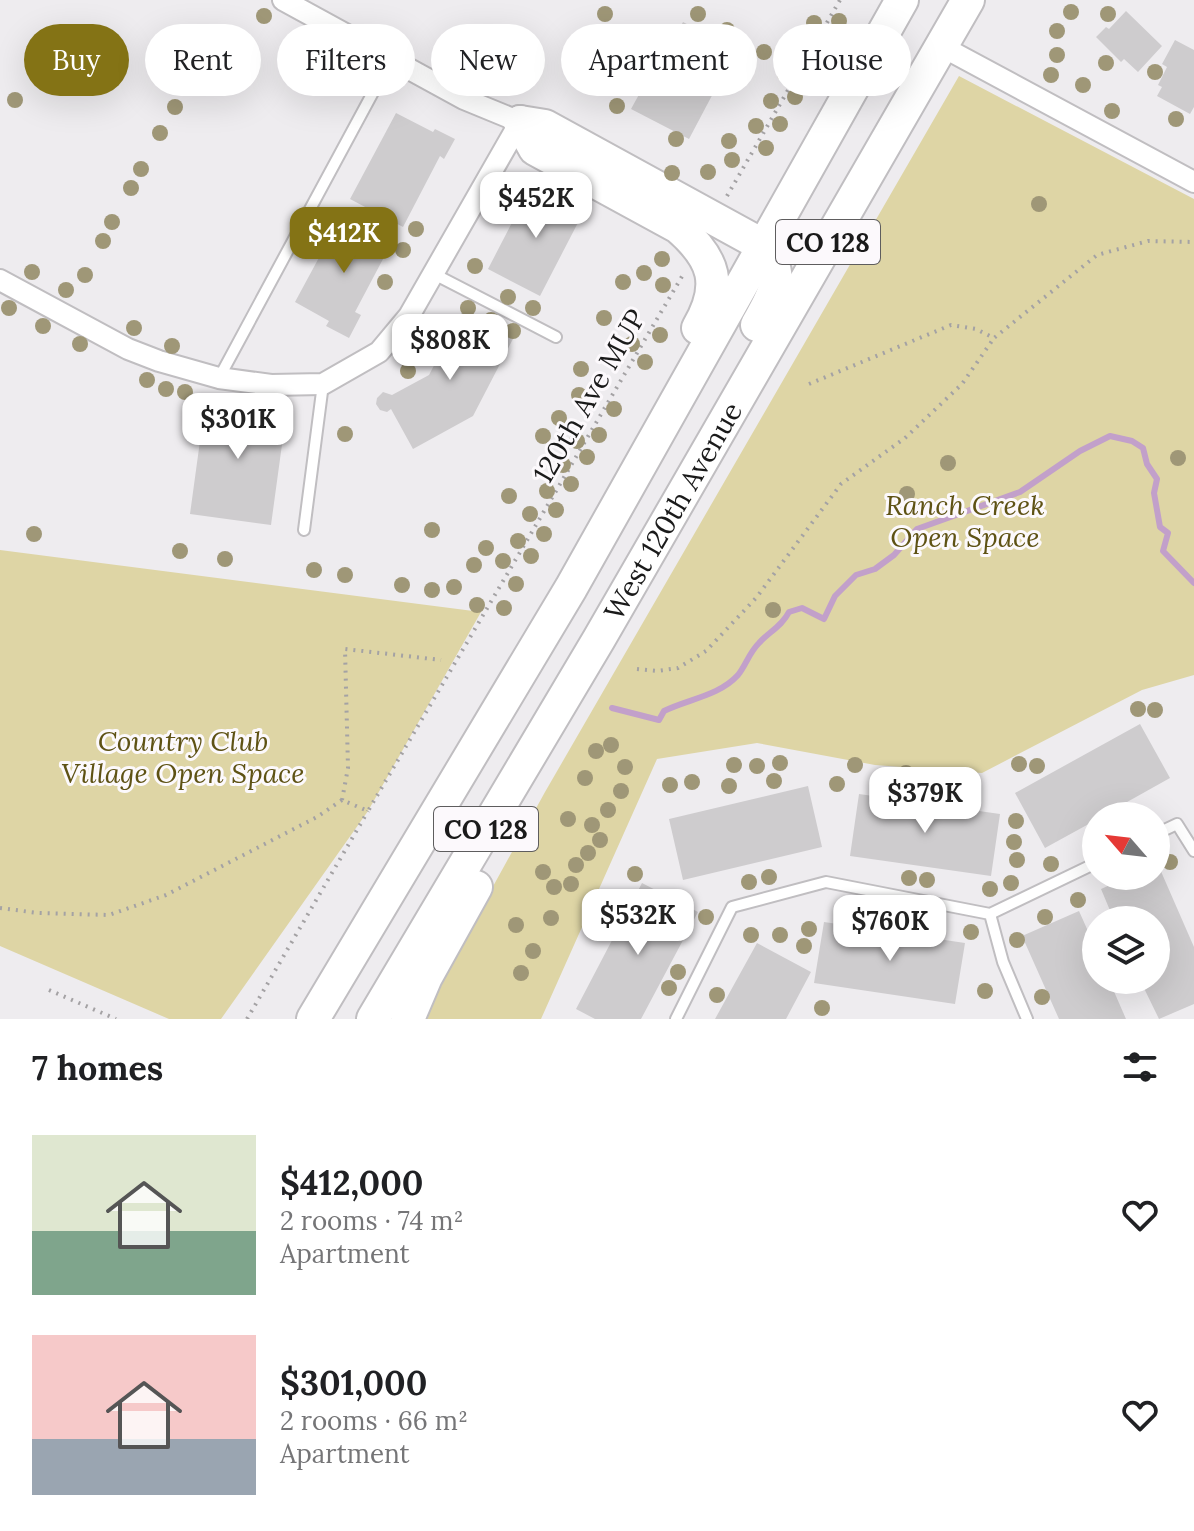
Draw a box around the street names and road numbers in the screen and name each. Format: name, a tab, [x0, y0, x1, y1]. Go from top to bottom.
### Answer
road number: CO 128	[776, 220, 880, 264]
street label: 120th Ave MUP	[525, 303, 653, 489]
street label: West 120th Avenue	[596, 395, 750, 626]
road number: CO 128	[434, 807, 538, 851]

